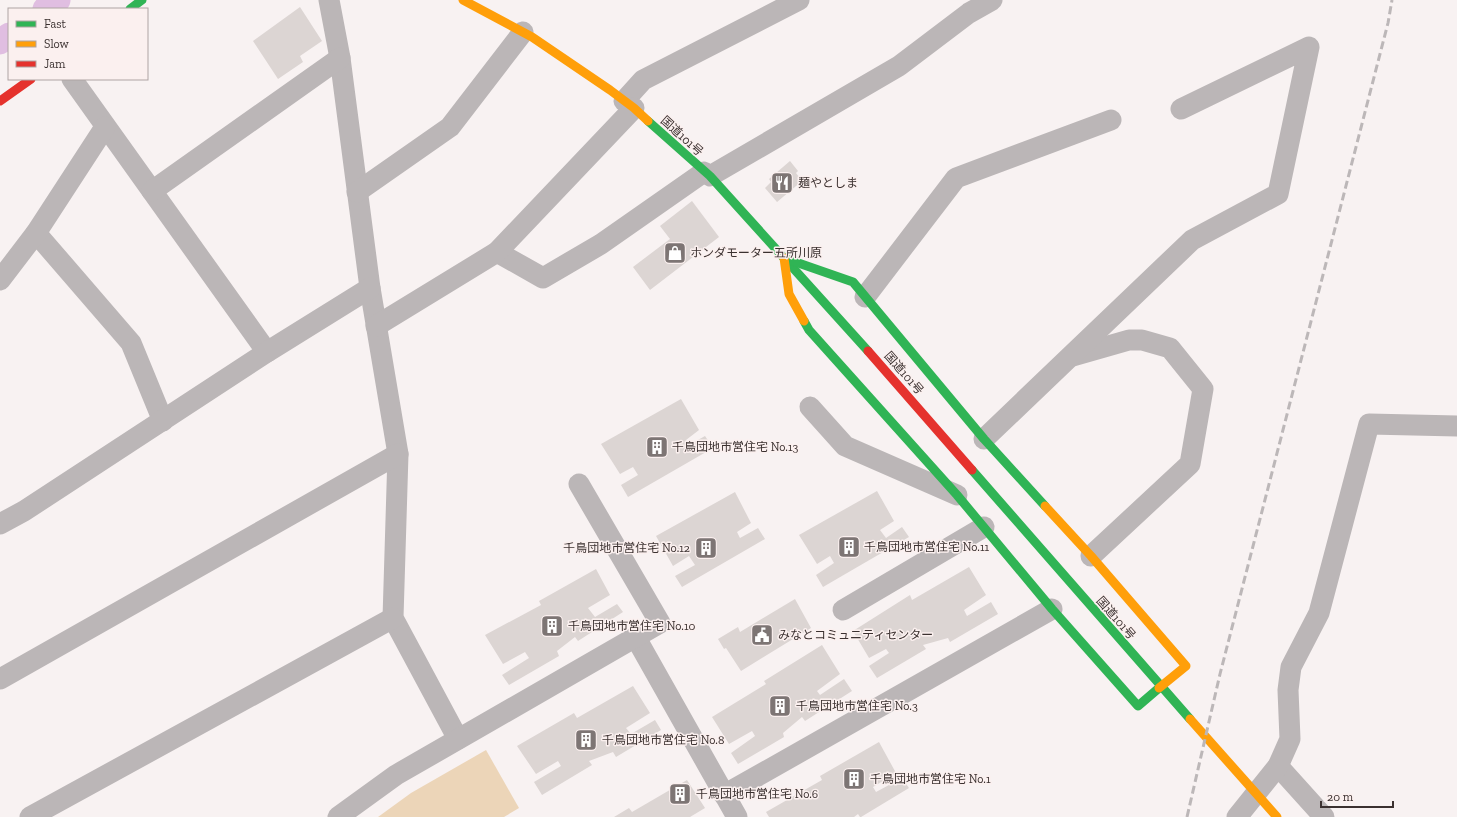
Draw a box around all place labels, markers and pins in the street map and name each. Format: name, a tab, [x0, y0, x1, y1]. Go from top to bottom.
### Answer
restaurant icon: 麺やとしま	[769, 170, 795, 196]
place label: 麺やとしま	[798, 176, 858, 190]
shop icon: ホンダモーター五所川原	[662, 240, 688, 266]
place label: ホンダモーター五所川原	[690, 246, 822, 260]
building icon: 千鳥団地市営住宅 No.13	[644, 434, 670, 460]
place label: 千鳥団地市営住宅 No.13	[672, 440, 799, 454]
building icon: 千鳥団地市営住宅 No.11	[836, 534, 862, 560]
building icon: 千鳥団地市営住宅 No.12	[693, 535, 719, 561]
place label: 千鳥団地市営住宅 No.11	[864, 540, 990, 554]
place label: 千鳥団地市営住宅 No.12	[563, 541, 690, 555]
building icon: 千鳥団地市営住宅 No.10	[539, 613, 565, 639]
place label: 千鳥団地市営住宅 No.10	[568, 619, 696, 633]
public building icon: みなとコミュニティセンター	[749, 622, 775, 648]
place label: みなとコミュニティセンター	[778, 628, 933, 642]
building icon: 千鳥団地市営住宅 No.3	[767, 693, 793, 719]
place label: 千鳥団地市営住宅 No.3	[796, 699, 918, 713]
building icon: 千鳥団地市営住宅 No.8	[573, 727, 599, 753]
place label: 千鳥団地市営住宅 No.8	[602, 733, 724, 747]
building icon: 千鳥団地市営住宅 No.1	[841, 766, 867, 792]
place label: 千鳥団地市営住宅 No.1	[870, 772, 991, 786]
building icon: 千鳥団地市営住宅 No.6	[667, 781, 693, 807]
place label: 千鳥団地市営住宅 No.6	[696, 787, 818, 801]

